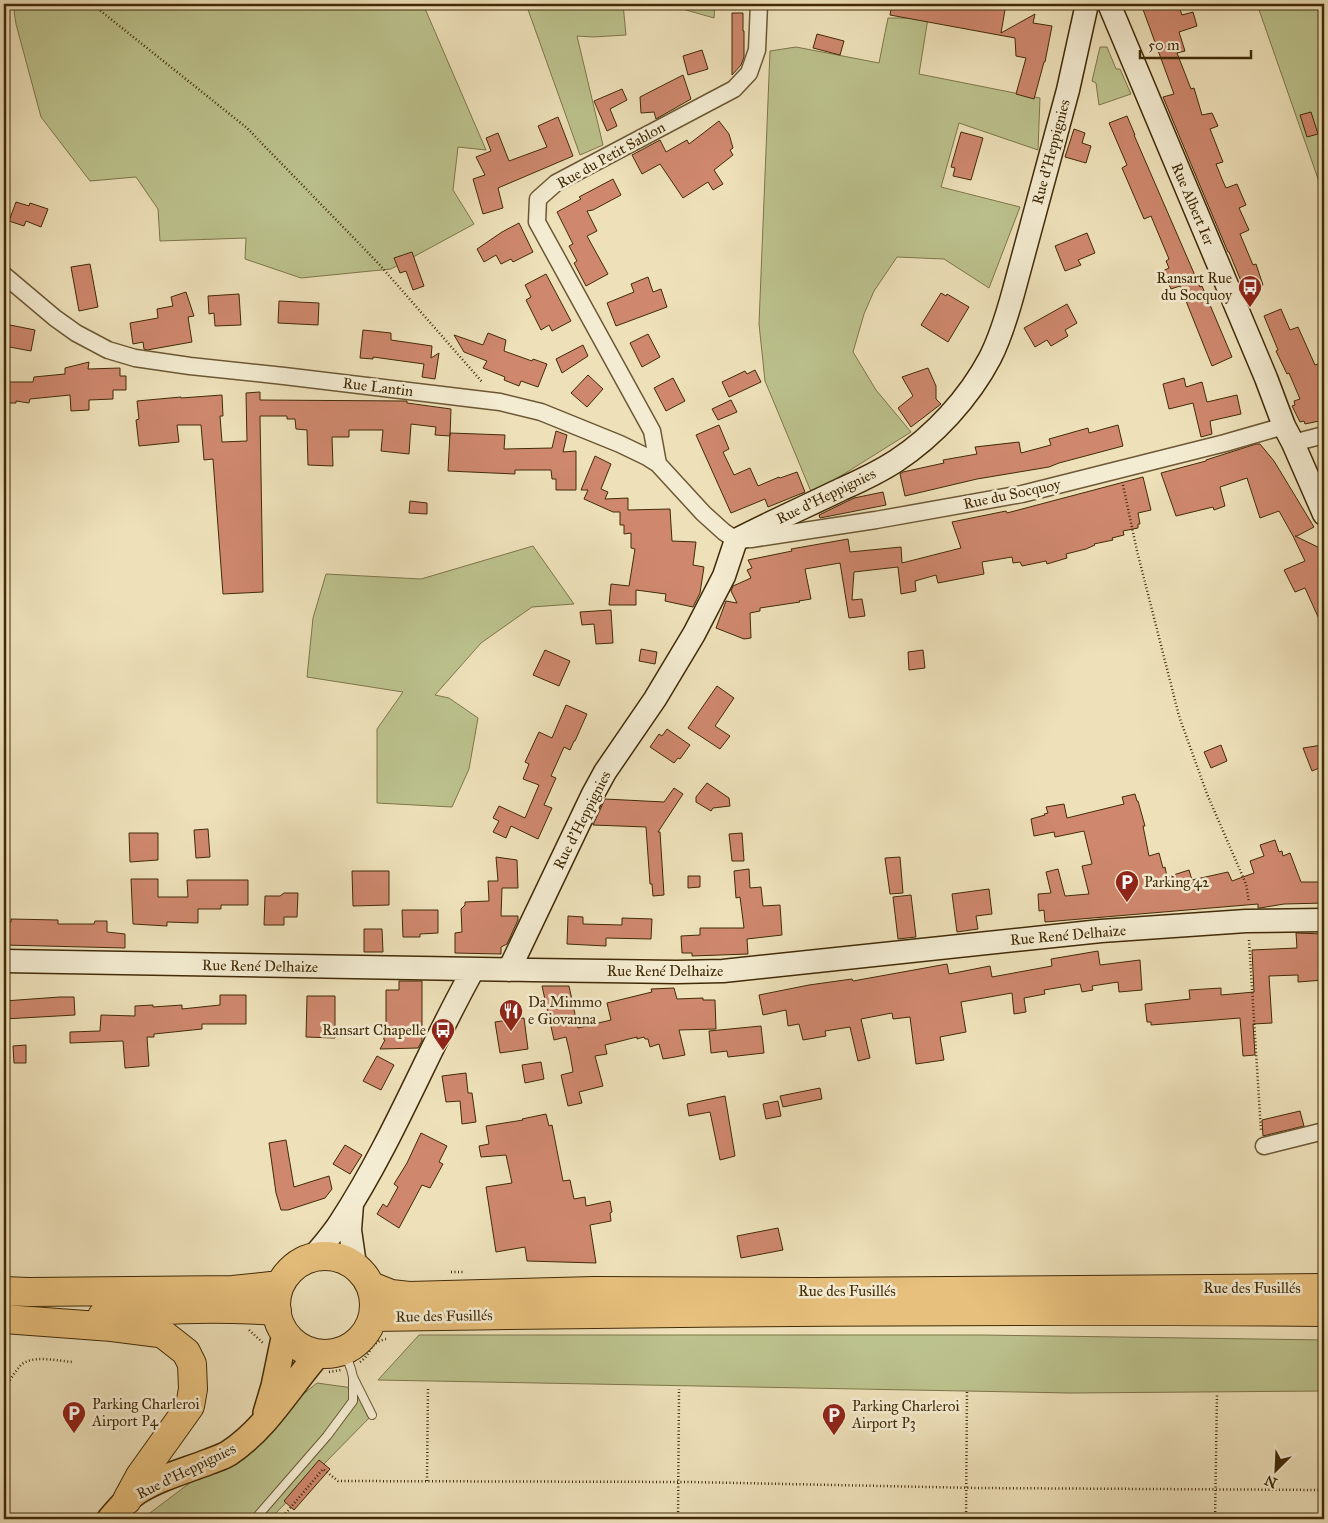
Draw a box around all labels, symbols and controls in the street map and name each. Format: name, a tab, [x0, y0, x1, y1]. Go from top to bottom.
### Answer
scale bar	[1140, 28, 1252, 60]
text: 50 m	[1148, 36, 1180, 54]
street label: Rue d'Heppignies	[1028, 97, 1074, 207]
street label: Rue du Petit Sablon	[554, 118, 668, 192]
street label: Rue Albert Ier	[1168, 160, 1219, 248]
place label: Ransart Rue du Socquoy	[1156, 269, 1233, 305]
bus stop icon: Ransart Rue du Socquoy	[1237, 274, 1263, 308]
street label: Rue Lantin	[342, 374, 414, 400]
street label: Rue d'Heppignies	[773, 464, 879, 528]
street label: Rue du Socquoy	[962, 475, 1063, 514]
street label: Rue d'Heppignies	[549, 768, 615, 872]
parking icon: Parking 42	[1114, 869, 1140, 903]
place label: Parking 42	[1144, 873, 1210, 891]
street label: Rue René Delhaize	[1009, 921, 1127, 949]
street label: Rue René Delhaize	[202, 956, 318, 976]
street label: Rue René Delhaize	[607, 962, 723, 980]
place label: Da Mimmo e Giovanna	[528, 993, 602, 1028]
restaurant icon: Da Mimmo e Giovanna	[498, 998, 524, 1032]
bus stop icon: Ransart Chapelle	[430, 1017, 456, 1051]
place label: Ransart Chapelle	[322, 1021, 426, 1039]
street label: Rue des Fusillés	[1203, 1279, 1301, 1297]
street label: Rue des Fusillés	[798, 1282, 896, 1300]
street label: Rue des Fusillés	[395, 1306, 493, 1326]
place label: Parking Charleroi Airport P4	[91, 1395, 200, 1430]
place label: Parking Charleroi Airport P3	[851, 1397, 960, 1432]
parking icon: Parking Charleroi Airport P4	[61, 1400, 87, 1434]
parking icon: Parking Charleroi Airport P3	[821, 1402, 847, 1436]
street label: Rue d'Heppignies	[133, 1439, 239, 1503]
north arrow	[1250, 1446, 1300, 1496]
text: N	[1262, 1471, 1280, 1492]

